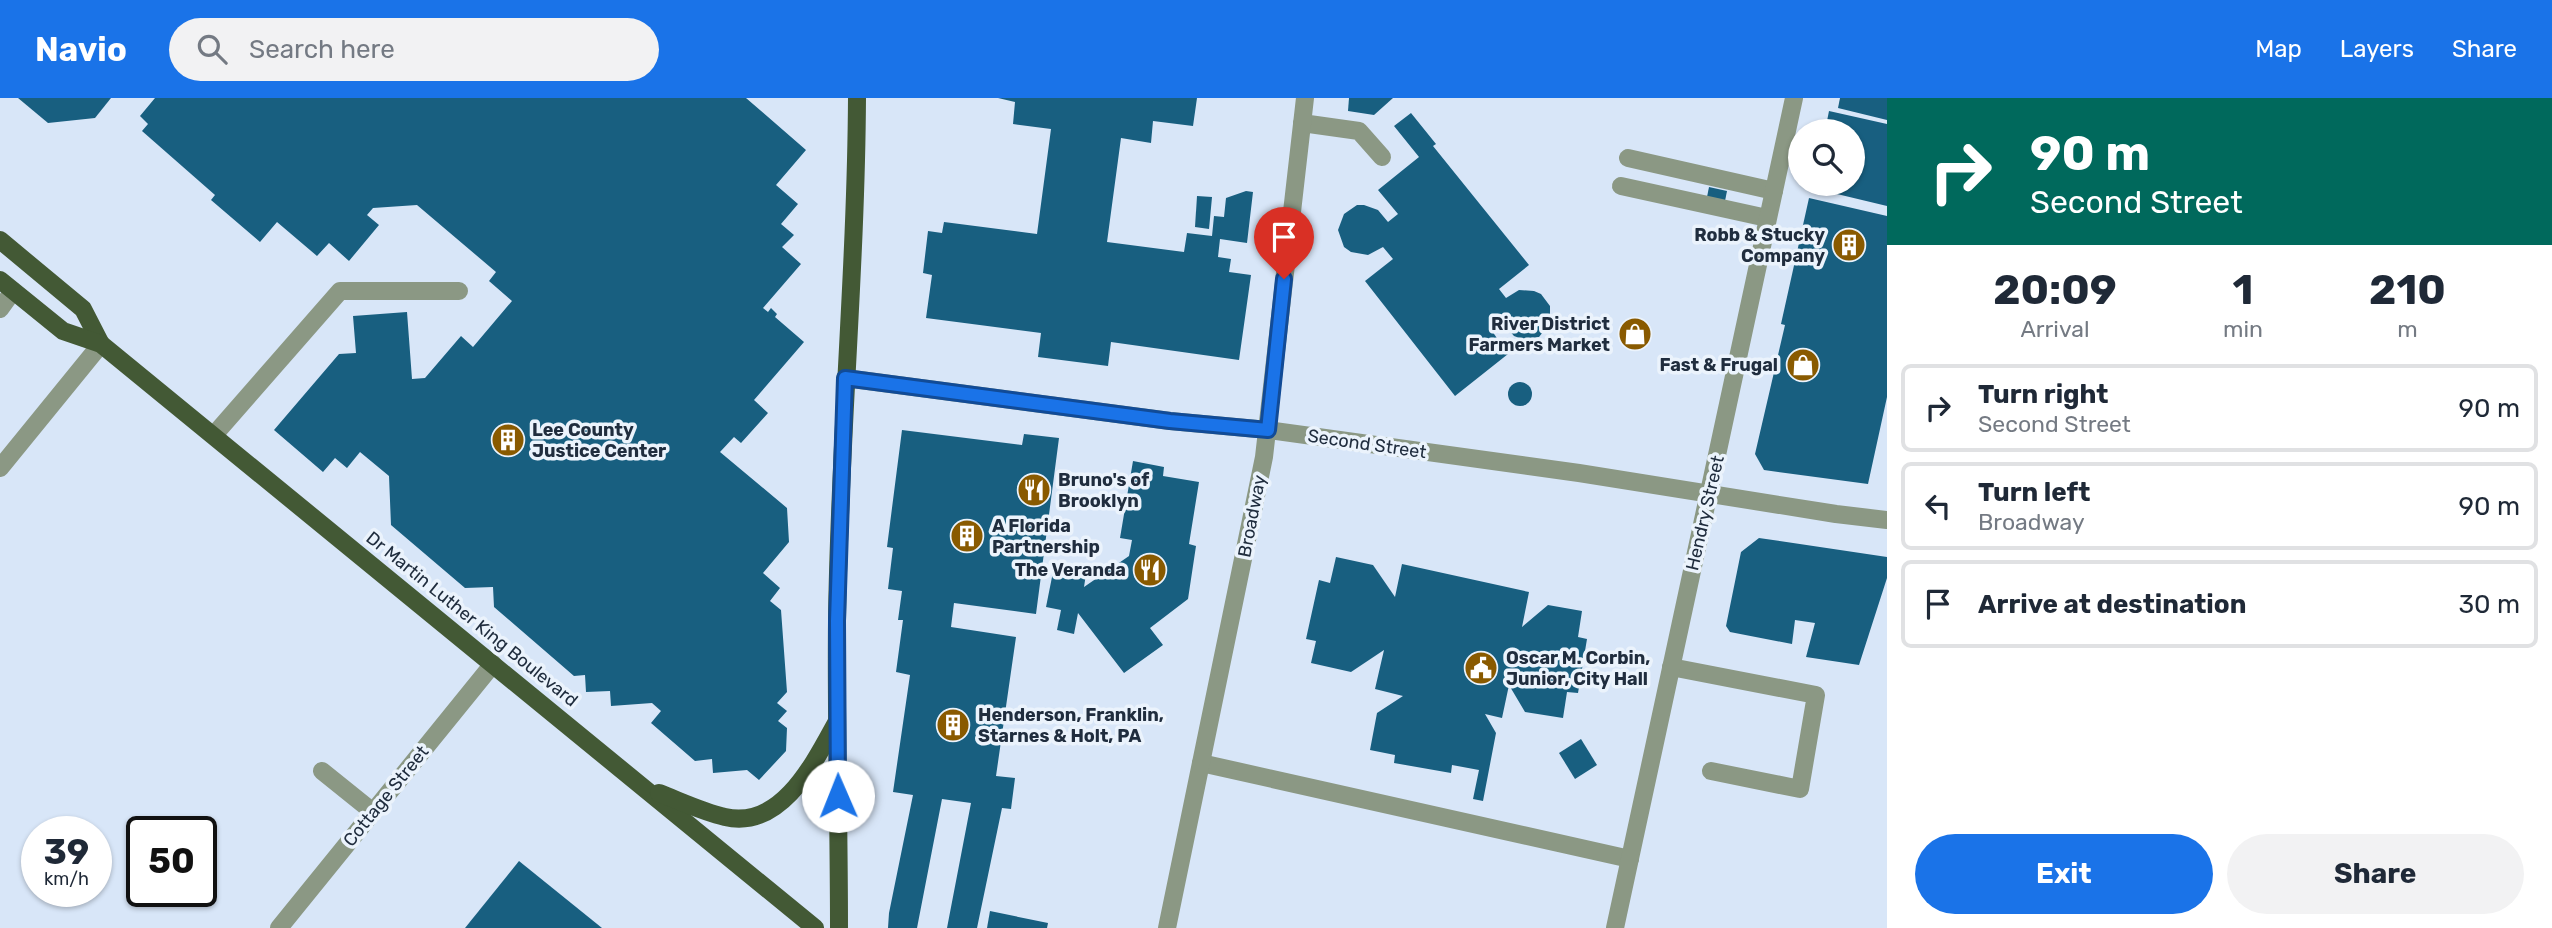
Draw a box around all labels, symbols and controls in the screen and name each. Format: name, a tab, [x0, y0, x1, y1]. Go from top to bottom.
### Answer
search box	[169, 18, 659, 81]
text: Navio	[35, 30, 127, 69]
icon: search	[193, 30, 231, 68]
text: Search here	[249, 34, 395, 65]
text: Map	[2255, 35, 2302, 63]
text: Layers	[2340, 35, 2414, 63]
text: Share	[2452, 35, 2517, 63]
map controls	[1788, 119, 1865, 196]
button: search	[1788, 119, 1865, 196]
text: 90 m	[2030, 124, 2150, 182]
icon: right	[1915, 126, 2006, 217]
text: Second Street	[2030, 183, 2243, 221]
pin	[1254, 207, 1314, 279]
icon: arrive	[1265, 218, 1303, 256]
place label: Robb & Stucky Company	[1694, 224, 1825, 267]
building icon: Robb & Stucky Company	[1830, 226, 1868, 264]
text: 20:09	[1993, 265, 2117, 315]
text: 1	[2232, 265, 2253, 315]
text: 210	[2369, 265, 2446, 315]
place label: River District Farmers Market	[1468, 313, 1610, 356]
shop icon: River District Farmers Market	[1616, 315, 1654, 353]
text: Arrival	[2020, 315, 2089, 343]
text: min	[2223, 315, 2263, 343]
text: m	[2397, 315, 2418, 343]
shop icon: Fast & Frugal	[1784, 346, 1822, 384]
place label: Fast & Frugal	[1659, 354, 1778, 376]
text: Turn right	[1978, 379, 2108, 410]
icon: right	[1919, 389, 1957, 427]
text: 90 m	[2459, 393, 2520, 424]
text: Second Street	[1978, 410, 2131, 438]
place label: Lee County Justice Center	[532, 419, 666, 462]
building icon: Lee County Justice Center	[489, 421, 527, 459]
street label: Second Street	[1306, 425, 1428, 463]
street label: Hendry Street	[1681, 453, 1729, 573]
place label: Bruno's of Brooklyn	[1058, 469, 1149, 512]
restaurant icon: Bruno's of Brooklyn	[1015, 471, 1053, 509]
street label: Broadway	[1233, 473, 1271, 559]
text: Turn left	[1978, 477, 2090, 508]
icon: left	[1919, 487, 1957, 525]
text: 90 m	[2459, 491, 2520, 522]
text: Broadway	[1978, 508, 2085, 536]
place label: A Florida Partnership	[992, 515, 1100, 558]
building icon: A Florida Partnership	[948, 517, 986, 555]
street label: Dr Martin Luther King Boulevard	[362, 527, 582, 711]
restaurant icon: The Veranda	[1131, 551, 1169, 589]
place label: The Veranda	[1015, 559, 1126, 581]
icon: arrive	[1919, 585, 1957, 623]
text: Arrive at destination	[1978, 589, 2246, 620]
text: 30 m	[2458, 589, 2520, 620]
place label: Oscar M. Corbin, Junior, City Hall	[1506, 647, 1650, 690]
public building icon: Oscar M. Corbin, Junior, City Hall	[1462, 649, 1500, 687]
place label: Henderson, Franklin, Starnes & Holt, PA	[978, 704, 1164, 747]
building icon: Henderson, Franklin, Starnes & Holt, PA	[934, 706, 972, 744]
street label: Cottage Street	[339, 741, 433, 851]
position arrow	[801, 759, 875, 833]
speed limit sign: 50	[126, 816, 217, 907]
text: 39	[44, 831, 89, 873]
button: Exit	[1915, 834, 2213, 914]
button: Share	[2227, 834, 2524, 914]
text: km/h	[44, 868, 89, 890]

